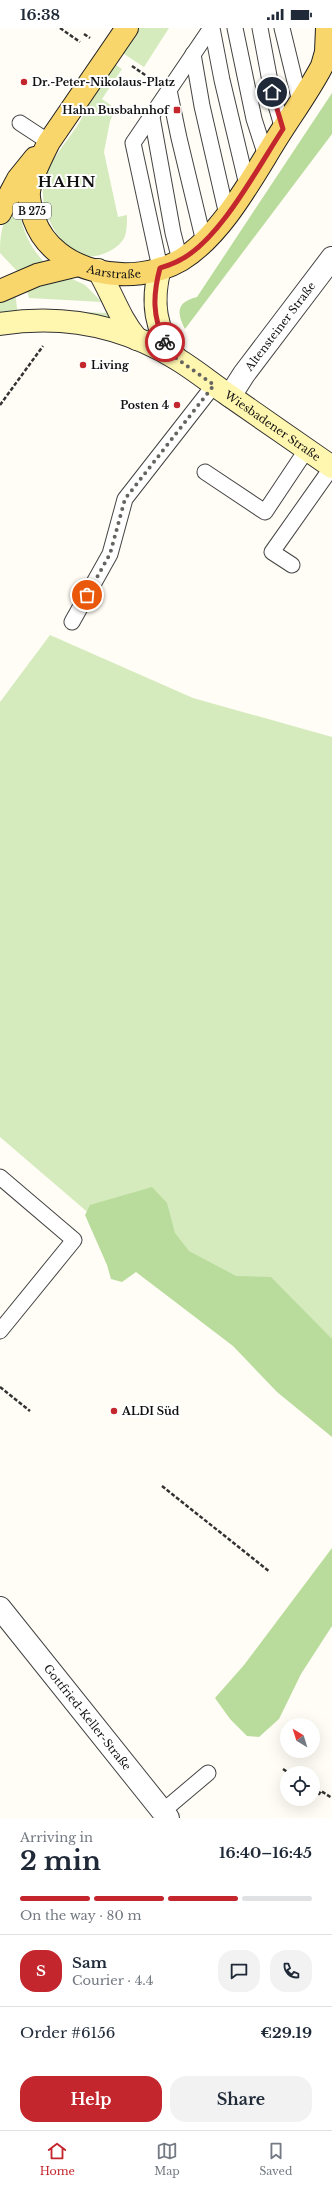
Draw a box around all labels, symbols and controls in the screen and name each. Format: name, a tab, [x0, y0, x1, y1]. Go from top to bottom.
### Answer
text: 16:38	[20, 5, 60, 24]
place label: Dr.-Peter-Nikolaus-Platz	[32, 75, 175, 89]
pin	[255, 75, 289, 109]
marker: Dr.-Peter-Nikolaus-Platz	[19, 77, 29, 87]
icon: home	[261, 81, 283, 103]
place label: Hahn Busbahnhof	[62, 103, 170, 117]
marker: Hahn Busbahnhof	[172, 105, 182, 115]
district label: HAHN	[38, 172, 96, 191]
road number: B 275	[13, 203, 51, 219]
street label: Aarstraße	[84, 261, 142, 281]
street label: Altensteiner Straße	[241, 279, 318, 374]
courier	[145, 322, 185, 362]
icon: bike	[154, 331, 176, 353]
place label: Living	[91, 358, 129, 372]
marker: Living	[78, 360, 88, 370]
street label: Wiesbadener Straße	[221, 387, 323, 464]
place label: Posten 4	[120, 398, 169, 412]
marker: Posten 4	[172, 400, 182, 410]
pin	[70, 578, 104, 612]
icon: bag	[76, 584, 98, 606]
place label: ALDI Süd	[121, 1404, 180, 1418]
marker: ALDI Süd	[109, 1406, 119, 1416]
street label: Gottfried-Keller-Straße	[41, 1661, 134, 1773]
north arrow	[280, 1718, 320, 1758]
map controls	[280, 1718, 320, 1806]
button: locate	[280, 1766, 320, 1806]
text: Arriving in	[20, 1829, 93, 1846]
text: 16:40–16:45	[219, 1843, 312, 1862]
text: 2 min	[20, 1845, 101, 1877]
text: On the way · 80 m	[20, 1907, 141, 1924]
button: chat	[218, 1950, 260, 1992]
button: phone	[270, 1950, 312, 1992]
text: Sam	[72, 1953, 107, 1972]
text: S	[36, 1961, 46, 1980]
text: Courier · 4.4	[72, 1972, 153, 1989]
text: Order #6156	[20, 2023, 115, 2042]
text: €29.19	[261, 2023, 312, 2042]
button: Help	[20, 2076, 162, 2122]
button: Share	[170, 2076, 312, 2122]
tab: Home	[40, 2140, 75, 2178]
tab: Map	[154, 2140, 180, 2178]
tab: Saved	[259, 2140, 292, 2178]

